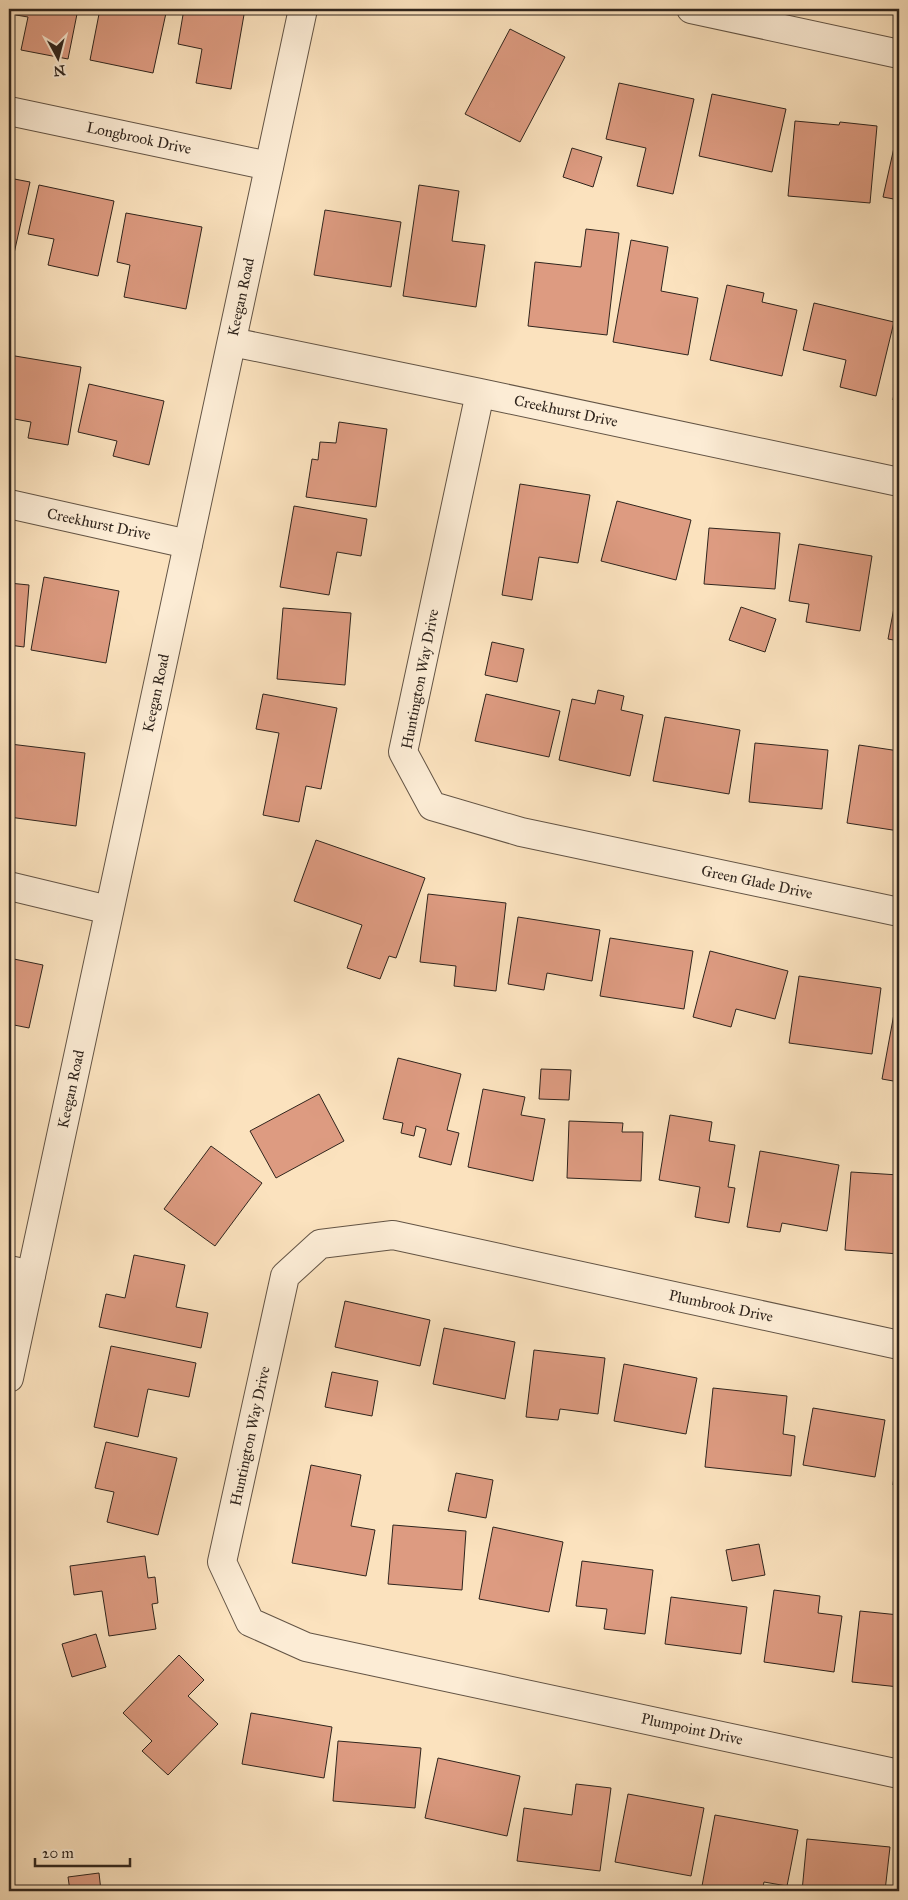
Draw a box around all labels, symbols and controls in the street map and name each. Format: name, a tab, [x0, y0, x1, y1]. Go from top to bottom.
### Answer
north arrow	[32, 32, 82, 82]
text: N	[52, 61, 66, 80]
street label: Longbrook Drive	[85, 118, 193, 158]
street label: Keegan Road	[224, 256, 258, 338]
street label: Creekhurst Drive	[512, 391, 620, 431]
street label: Creekhurst Drive	[45, 504, 153, 544]
street label: Huntington Way Drive	[398, 607, 442, 751]
street label: Keegan Road	[139, 652, 173, 734]
street label: Green Glade Drive	[700, 861, 814, 903]
street label: Keegan Road	[54, 1048, 88, 1130]
street label: Plumbrook Drive	[667, 1286, 775, 1326]
street label: Huntington Way Drive	[226, 1365, 274, 1507]
street label: Plumpoint Drive	[639, 1709, 745, 1749]
scale bar	[35, 1835, 130, 1867]
text: 20 m	[42, 1844, 74, 1862]

